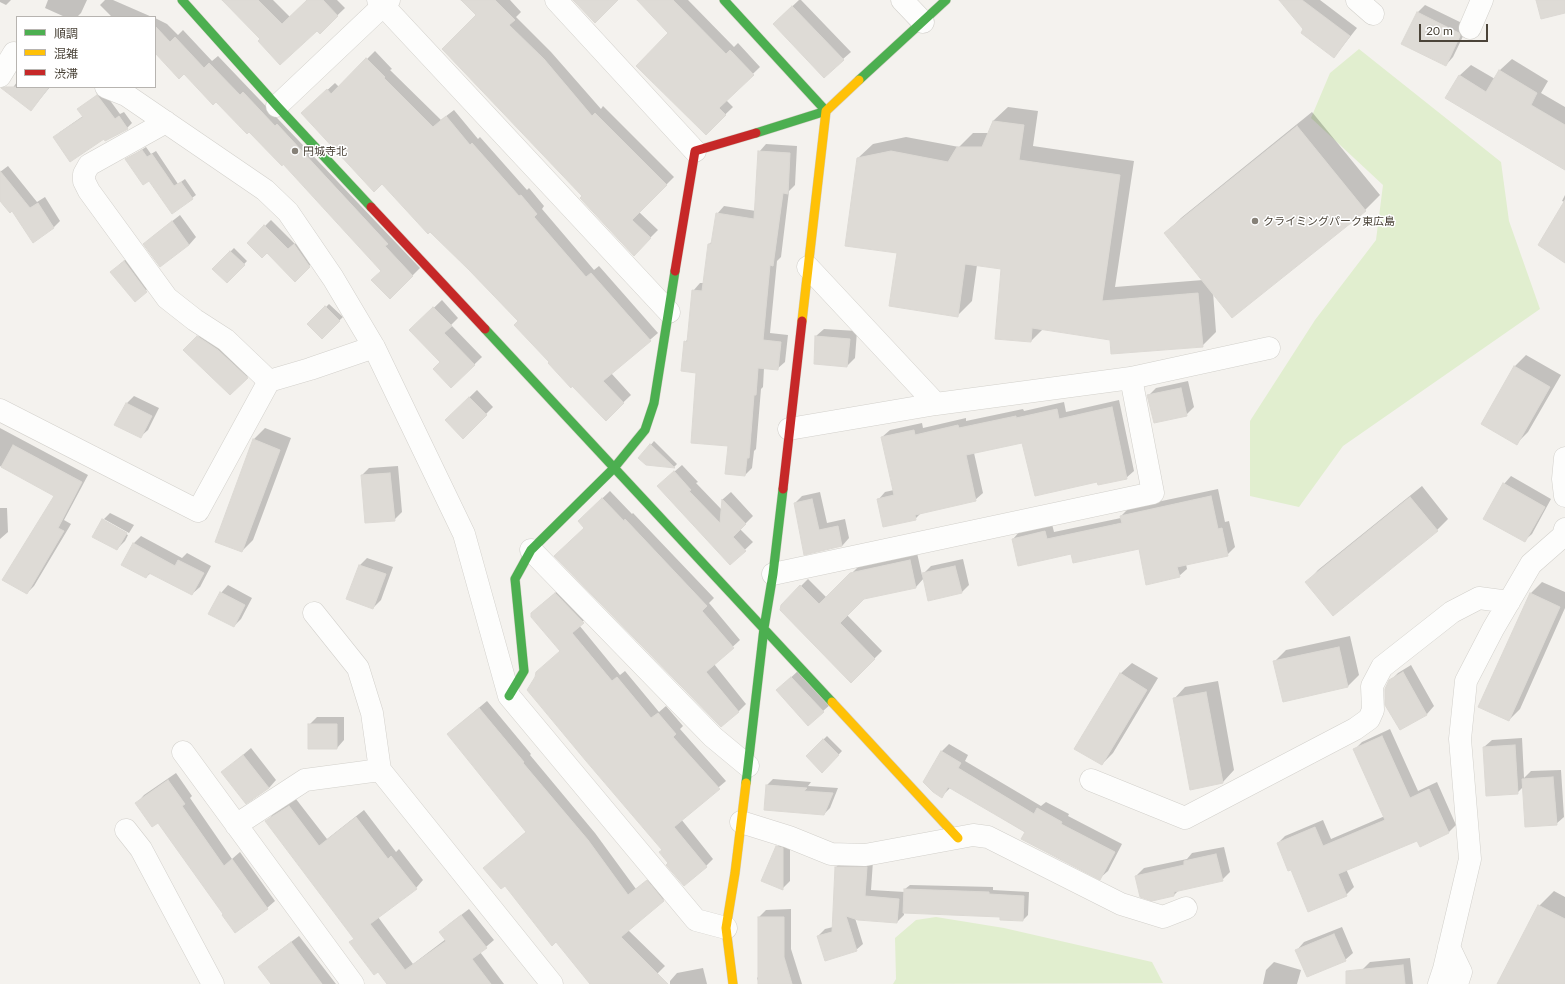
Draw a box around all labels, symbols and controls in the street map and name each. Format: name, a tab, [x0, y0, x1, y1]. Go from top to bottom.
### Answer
legend	[16, 16, 156, 88]
scale bar	[1421, 16, 1490, 42]
text: 20 m	[1426, 23, 1453, 38]
text: 順調	[54, 26, 78, 41]
text: 混雑	[54, 46, 78, 61]
text: 渋滞	[54, 66, 78, 81]
place label: 円城寺北	[303, 144, 347, 158]
marker: 円城寺北	[290, 146, 300, 156]
place label: クライミングパーク東広島	[1263, 214, 1395, 228]
marker: クライミングパーク東広島	[1250, 216, 1260, 226]

